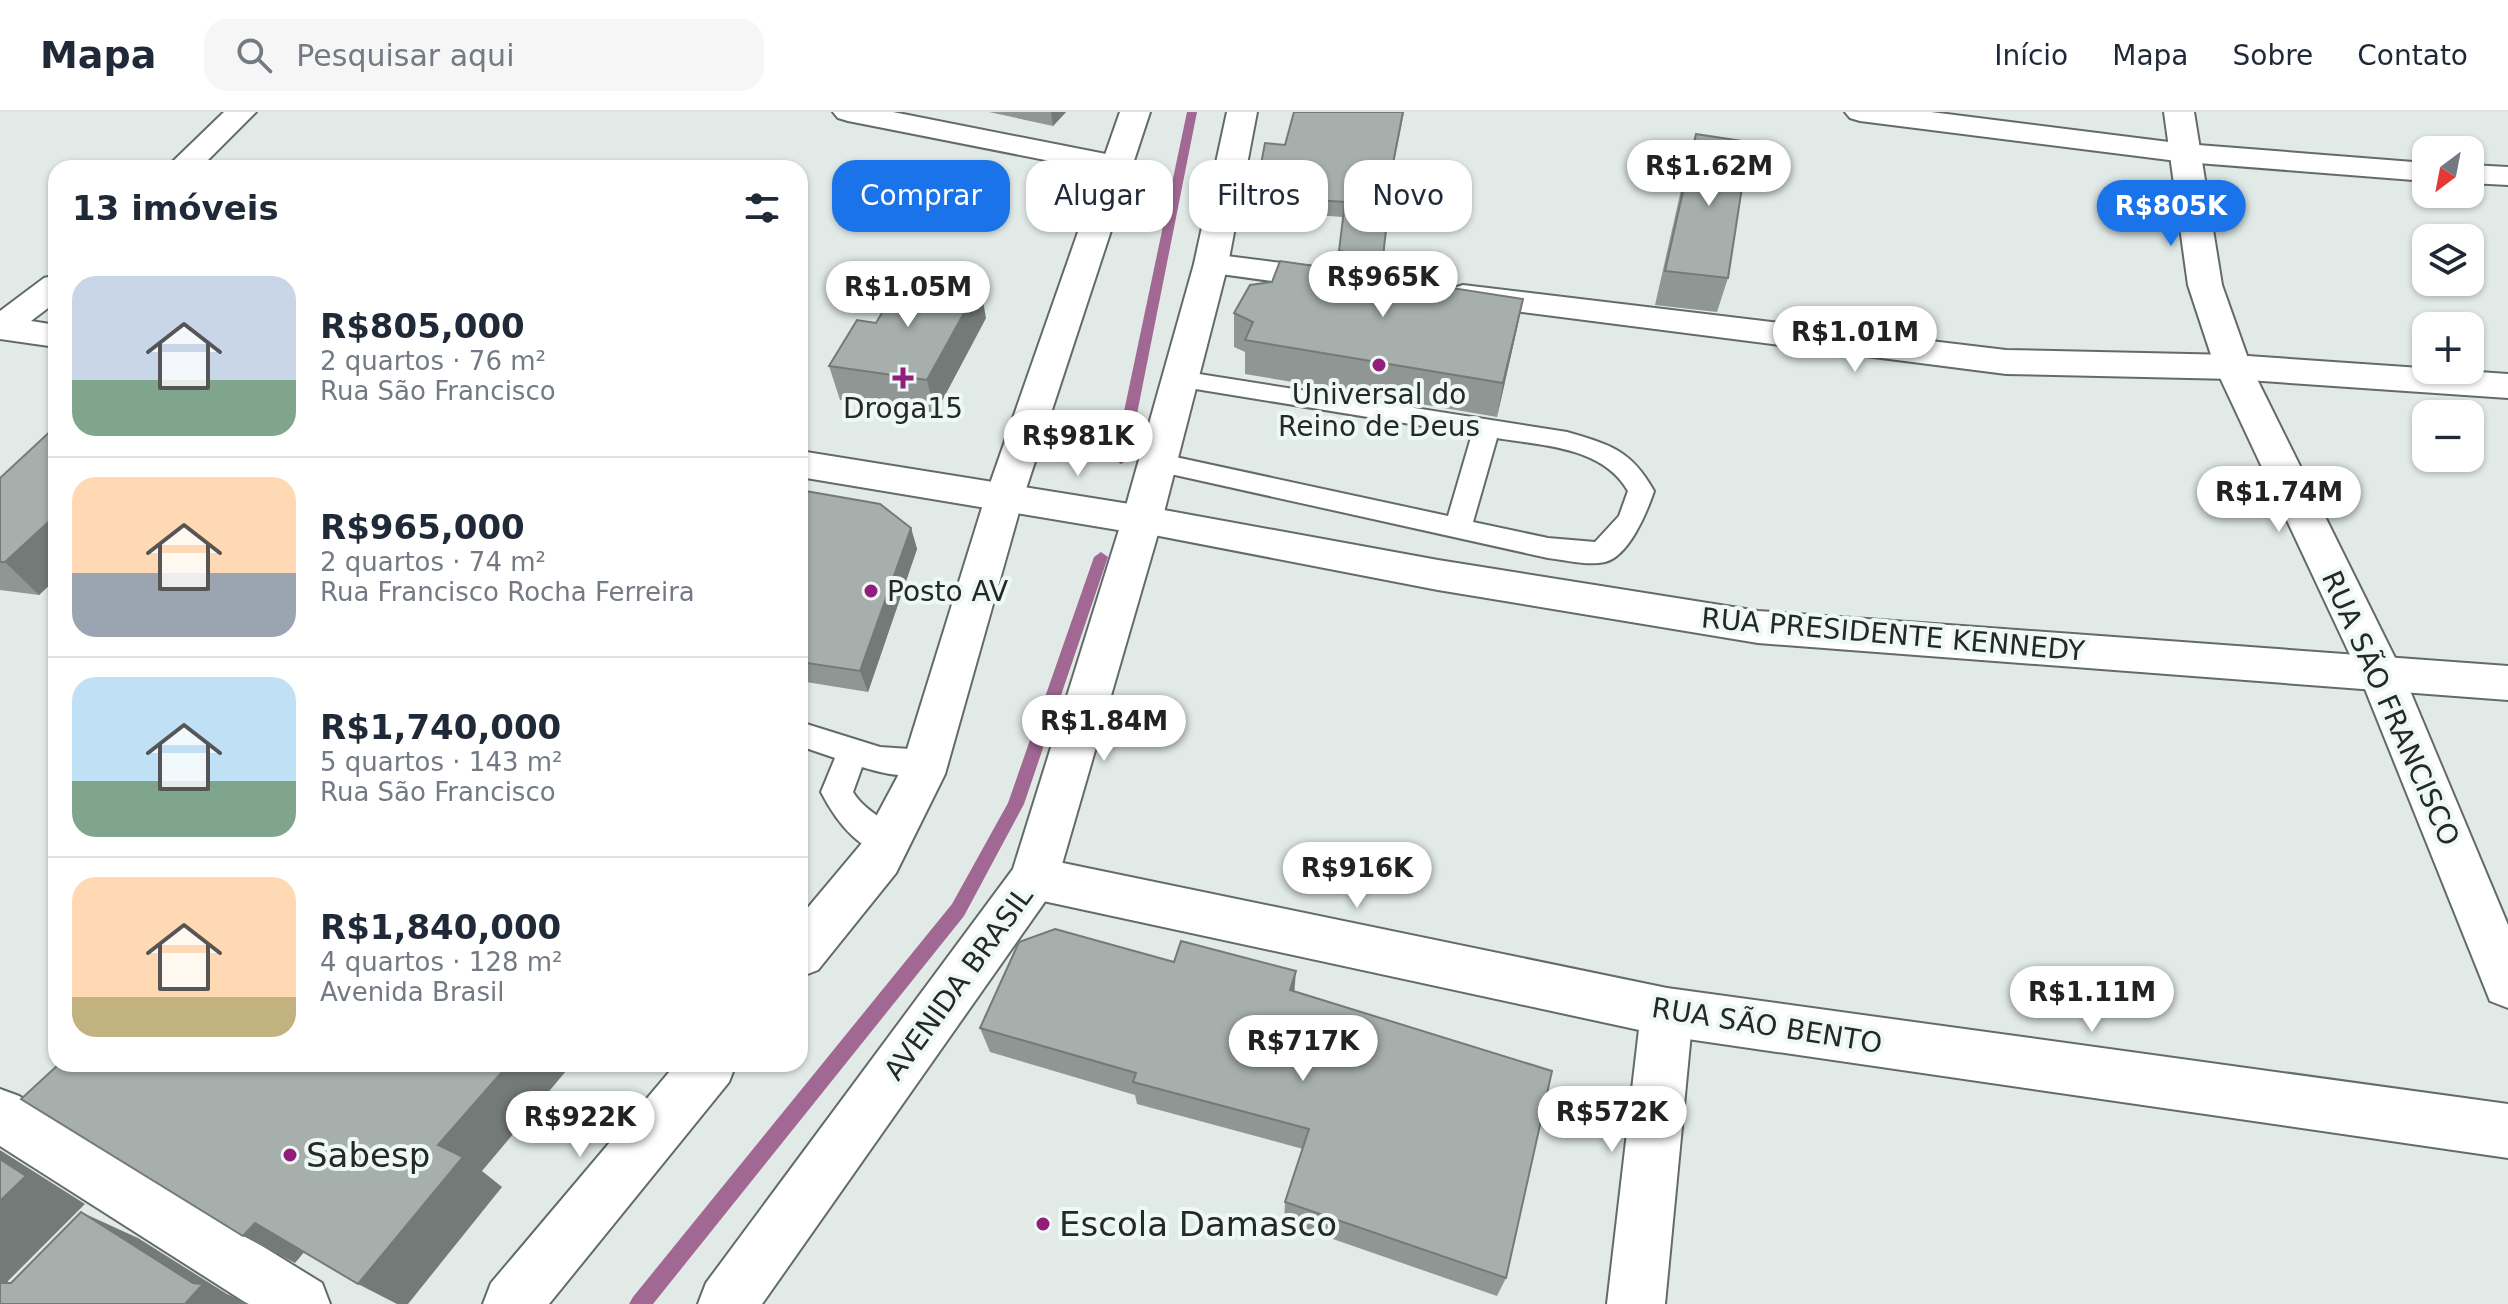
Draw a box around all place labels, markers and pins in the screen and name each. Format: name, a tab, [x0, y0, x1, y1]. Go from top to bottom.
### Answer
pin: R$1.62M	[1635, 140, 1783, 208]
pin: R$805K	[2106, 180, 2236, 248]
pin: R$965K	[1318, 251, 1448, 319]
pin: R$1.05M	[834, 261, 982, 329]
pin: R$1.01M	[1781, 306, 1929, 374]
marker: Universal do Reino de Deus	[1370, 356, 1388, 374]
marker: Droga15	[894, 369, 912, 387]
place label: Universal do Reino de Deus	[1278, 378, 1480, 443]
place label: Droga15	[843, 392, 963, 425]
pin: R$981K	[1013, 410, 1143, 478]
pin: R$1.74M	[2205, 466, 2353, 534]
place label: Posto AV	[887, 575, 1008, 608]
marker: Posto AV	[862, 582, 880, 600]
pin: R$1.84M	[1030, 695, 1178, 763]
pin: R$916K	[1292, 842, 1422, 910]
pin: R$1.11M	[2018, 966, 2166, 1034]
pin: R$717K	[1238, 1015, 1368, 1083]
pin: R$572K	[1547, 1086, 1677, 1154]
pin: R$922K	[515, 1091, 645, 1159]
place label: Sabesp	[306, 1135, 430, 1175]
marker: Sabesp	[281, 1146, 299, 1164]
place label: Escola Damasco	[1059, 1204, 1337, 1244]
marker: Escola Damasco	[1034, 1215, 1052, 1233]

